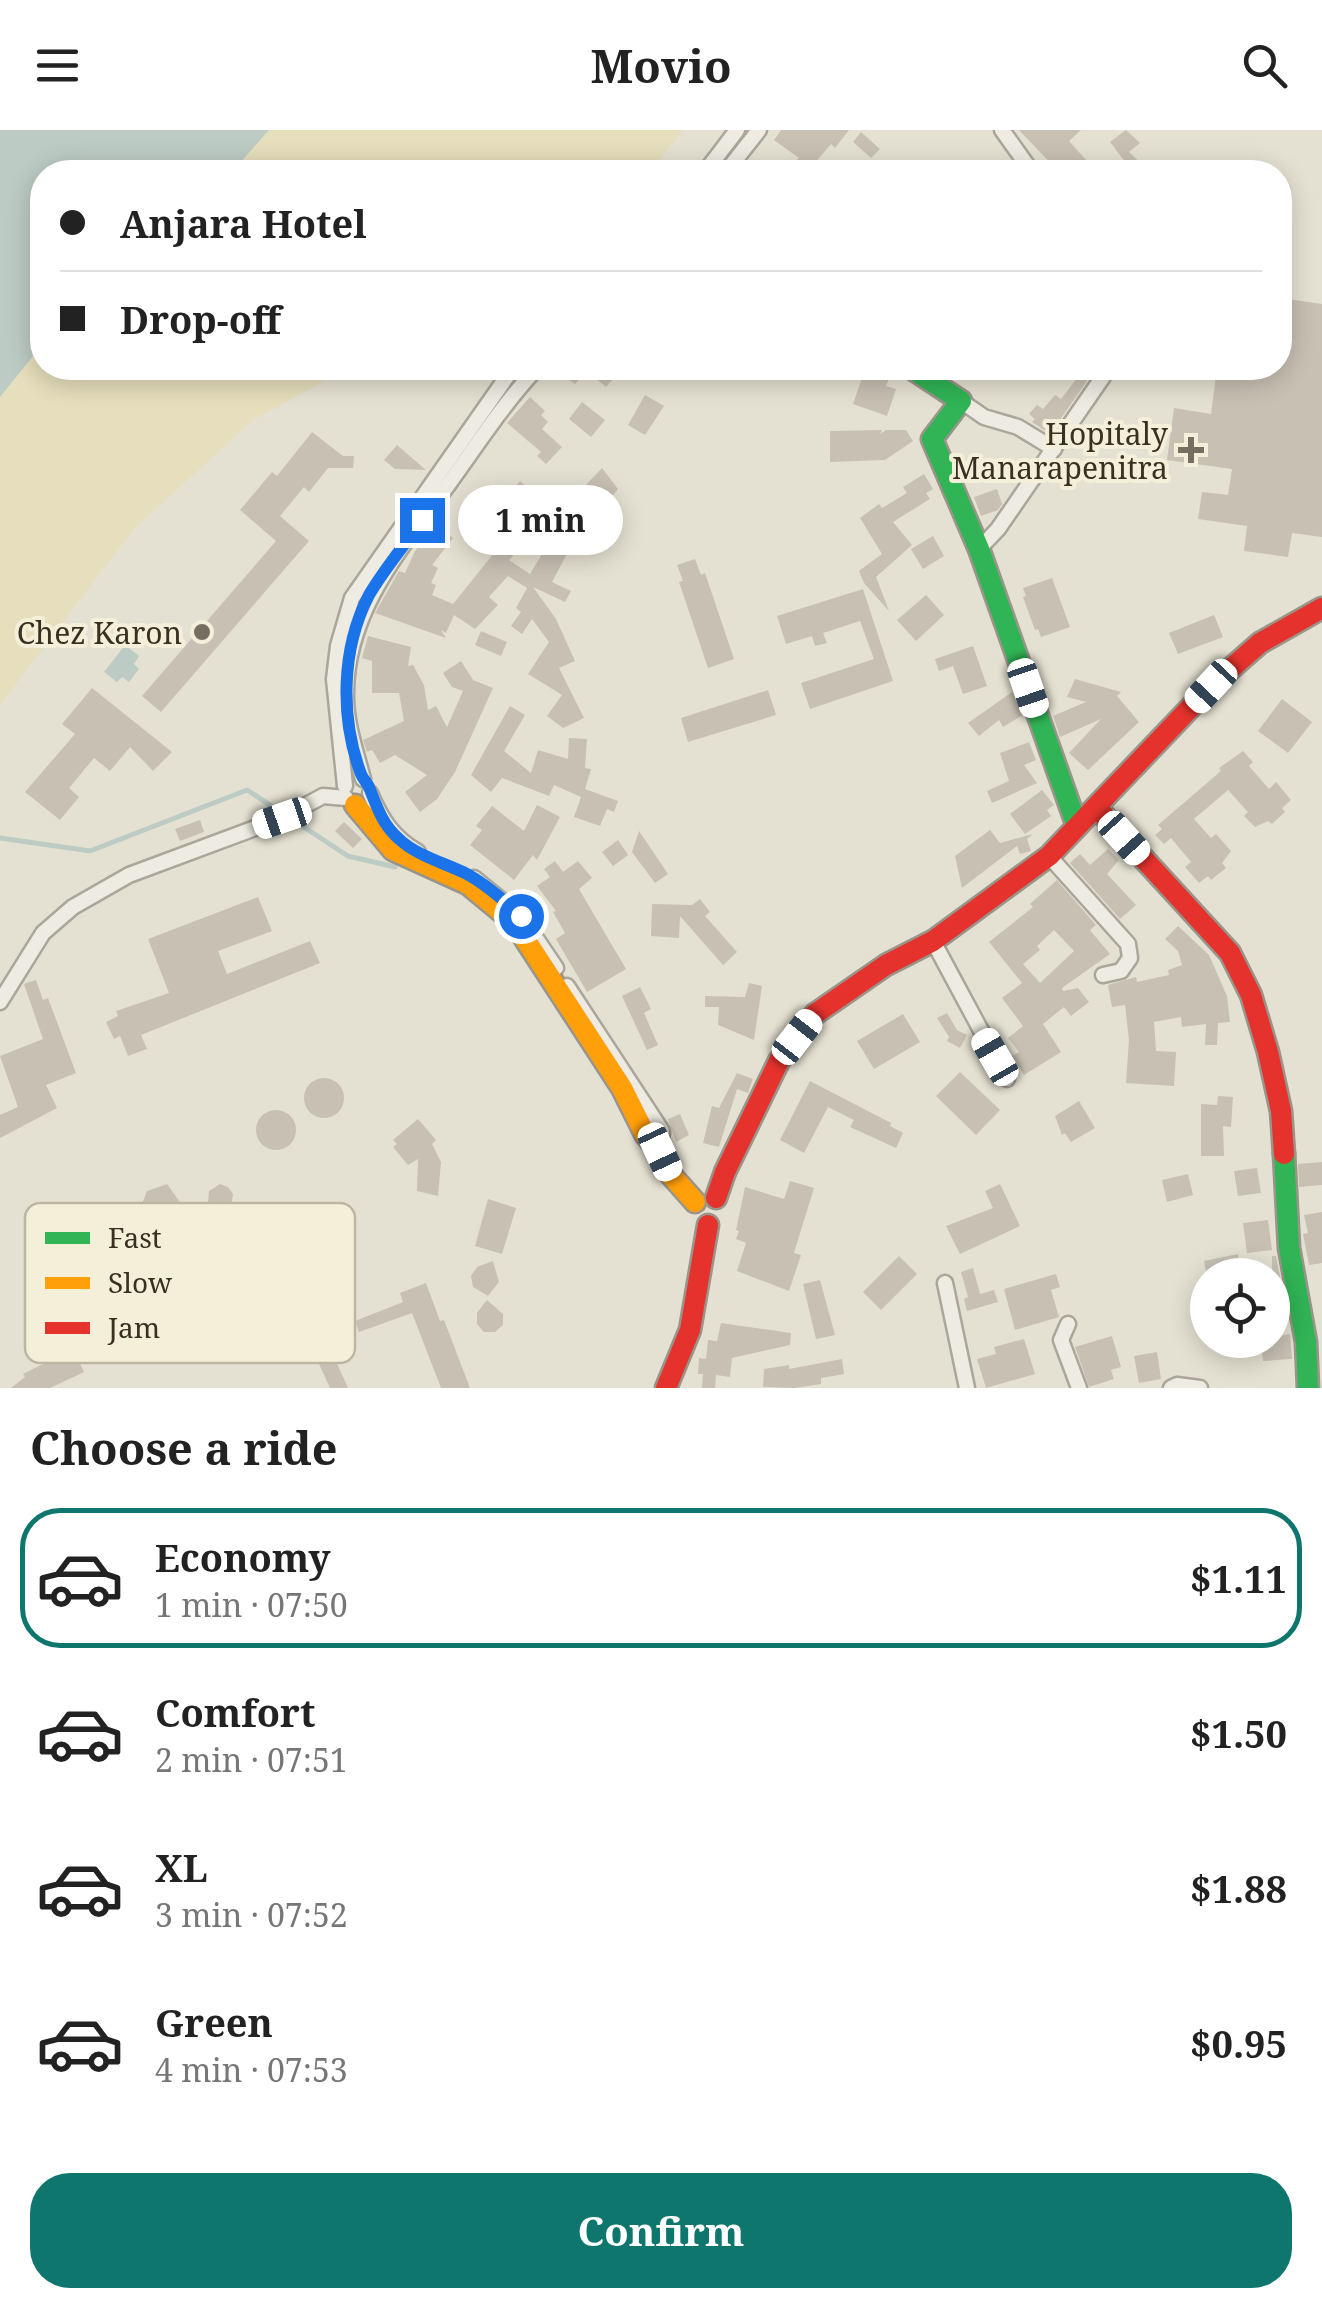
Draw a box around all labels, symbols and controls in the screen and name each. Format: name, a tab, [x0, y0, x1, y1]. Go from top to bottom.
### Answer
text: Movio	[590, 35, 732, 96]
icon: menu	[30, 38, 85, 93]
icon: search	[1237, 38, 1292, 93]
text: Anjara Hotel	[120, 197, 367, 249]
text: Drop-off	[120, 293, 281, 345]
place label: Hopitaly Manarapenitra	[952, 413, 1168, 488]
marker: Hopitaly Manarapenitra	[1178, 437, 1204, 463]
callout: 1 min	[457, 485, 622, 555]
route end	[400, 498, 445, 543]
text: 1 min	[495, 498, 586, 541]
place label: Chez Karon	[17, 612, 182, 653]
marker: Chez Karon	[191, 621, 213, 643]
car	[1180, 654, 1242, 718]
car	[1004, 655, 1052, 721]
car	[249, 794, 315, 842]
car	[1093, 806, 1155, 870]
route start	[499, 894, 544, 939]
car	[767, 1004, 827, 1070]
car	[967, 1024, 1023, 1090]
car	[634, 1118, 686, 1186]
legend	[25, 1203, 355, 1363]
text: Fast	[108, 1218, 162, 1256]
map controls	[1190, 1258, 1290, 1358]
button: locate	[1190, 1258, 1290, 1358]
text: Slow	[108, 1263, 173, 1301]
text: Jam	[107, 1308, 160, 1346]
text: Choose a ride	[30, 1417, 338, 1478]
text: Economy	[155, 1531, 331, 1583]
icon: car	[35, 1533, 125, 1623]
text: $1.11	[1190, 1552, 1287, 1604]
text: 1 min · 07:50	[155, 1583, 348, 1626]
text: Comfort	[155, 1686, 315, 1738]
icon: car	[35, 1688, 125, 1778]
text: $1.50	[1190, 1707, 1287, 1759]
text: 2 min · 07:51	[155, 1738, 348, 1781]
text: XL	[155, 1841, 208, 1893]
icon: car	[35, 1843, 125, 1933]
text: $1.88	[1190, 1862, 1287, 1914]
text: 3 min · 07:52	[155, 1893, 348, 1936]
text: Green	[155, 1996, 273, 2048]
icon: car	[35, 1998, 125, 2088]
text: $0.95	[1190, 2017, 1287, 2069]
text: 4 min · 07:53	[155, 2048, 348, 2091]
button: Confirm	[30, 2173, 1292, 2288]

